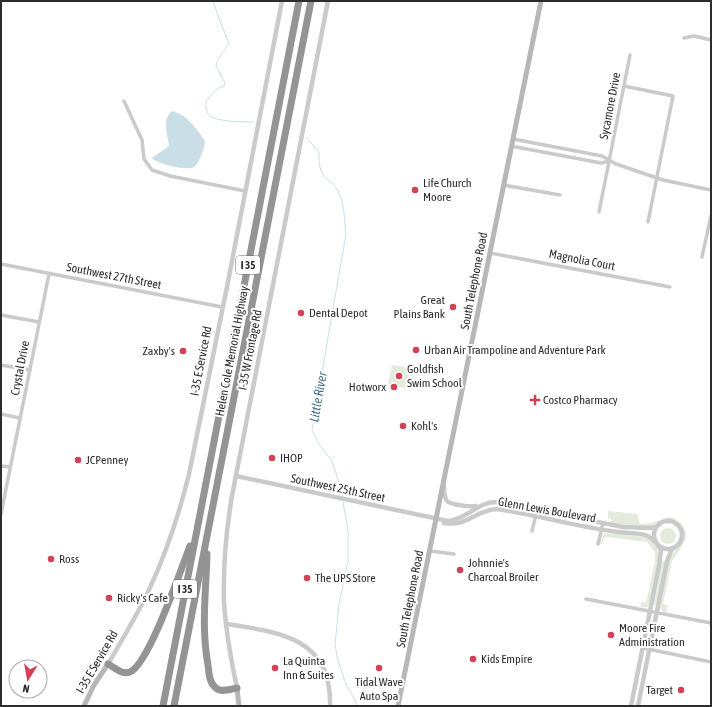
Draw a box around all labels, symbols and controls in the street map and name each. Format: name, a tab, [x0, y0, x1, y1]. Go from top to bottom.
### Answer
street label: Sycamore Drive	[597, 71, 623, 141]
place label: Life Church Moore	[423, 176, 472, 204]
marker: Life Church Moore	[410, 185, 420, 195]
street label: South Telephone Road	[458, 231, 490, 331]
street label: Magnolia Court	[548, 247, 617, 273]
road number: I 35	[236, 256, 260, 274]
street label: Southwest 27th Street	[65, 260, 163, 292]
street label: Helen Cole Memorial Highway	[213, 285, 252, 417]
place label: Great Plains Bank	[394, 293, 446, 321]
marker: Great Plains Bank	[448, 302, 458, 312]
place label: Dental Depot	[309, 306, 368, 320]
marker: Dental Depot	[296, 308, 306, 318]
street label: I-35 W Frontage Rd	[235, 309, 265, 391]
street label: I-35 E Service Rd	[187, 325, 215, 397]
street label: Crystal Drive	[8, 340, 32, 396]
place label: Urban Air Trampoline and Adventure Park	[424, 343, 606, 357]
place label: Zaxby's	[142, 344, 175, 358]
marker: Urban Air Trampoline and Adventure Park	[411, 345, 421, 355]
marker: Zaxby's	[178, 346, 188, 356]
place label: Goldfish Swim School	[407, 362, 463, 390]
water label: Little River	[306, 369, 330, 423]
marker: Goldfish Swim School	[394, 371, 404, 381]
place label: Hotworx	[349, 380, 386, 394]
marker: Hotworx	[389, 382, 399, 392]
place label: Costco Pharmacy	[543, 393, 618, 407]
marker: Costco Pharmacy	[530, 395, 540, 405]
place label: Kohl's	[411, 419, 437, 433]
marker: Kohl's	[398, 421, 408, 431]
place label: IHOP	[280, 451, 303, 465]
place label: JCPenney	[86, 453, 128, 467]
marker: IHOP	[267, 453, 277, 463]
marker: JCPenney	[73, 455, 83, 465]
street label: Southwest 25th Street	[290, 471, 387, 505]
street label: Glenn Lewis Boulevard	[497, 495, 597, 525]
street label: South Telephone Road	[394, 549, 426, 649]
place label: Ross	[59, 552, 79, 566]
marker: Ross	[46, 554, 56, 564]
place label: Johnnie's Charcoal Broiler	[468, 556, 539, 584]
marker: Johnnie's Charcoal Broiler	[455, 565, 465, 575]
place label: The UPS Store	[315, 571, 376, 585]
marker: The UPS Store	[302, 573, 312, 583]
road number: I 35	[173, 580, 197, 598]
place label: Ricky's Cafe	[117, 591, 168, 605]
marker: Ricky's Cafe	[104, 593, 114, 603]
place label: Moore Fire Administration	[619, 621, 685, 649]
street label: I-35 E Service Rd	[73, 628, 121, 696]
marker: Moore Fire Administration	[606, 630, 616, 640]
place label: Kids Empire	[481, 652, 532, 666]
place label: La Quinta Inn & Suites	[283, 654, 334, 682]
marker: Kids Empire	[468, 654, 478, 664]
north arrow	[8, 659, 48, 699]
marker: La Quinta Inn & Suites	[270, 663, 280, 673]
marker: Tidal Wave Auto Spa	[374, 663, 384, 673]
place label: Tidal Wave Auto Spa	[355, 675, 403, 703]
text: N	[22, 682, 30, 695]
place label: Target	[646, 683, 674, 697]
marker: Target	[676, 685, 686, 695]

